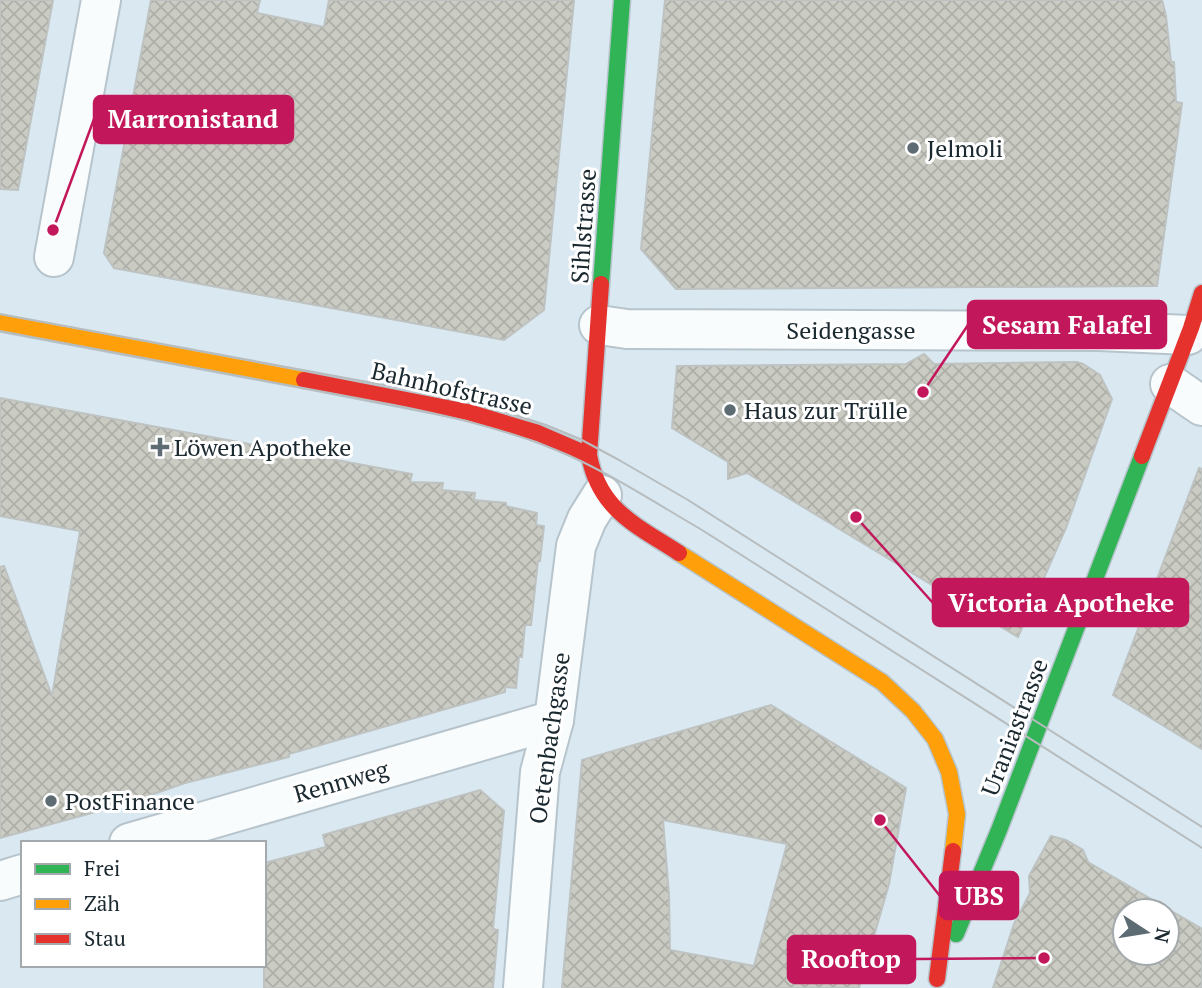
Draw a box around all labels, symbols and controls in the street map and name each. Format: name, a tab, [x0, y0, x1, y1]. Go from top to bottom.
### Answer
callout: Marronistand	[94, 96, 293, 143]
text: Marronistand	[108, 101, 279, 135]
place label: Jelmoli	[927, 132, 1003, 164]
marker: Jelmoli	[905, 140, 921, 156]
street label: Sihlstrasse	[563, 168, 603, 284]
callout: Sesam Falafel	[968, 301, 1166, 348]
text: Sesam Falafel	[982, 307, 1152, 341]
street label: Seidengasse	[786, 314, 916, 346]
street label: Bahnhofstrasse	[368, 354, 536, 422]
place label: Haus zur Trülle	[744, 394, 908, 426]
marker: Haus zur Trülle	[722, 402, 738, 418]
place label: Löwen Apotheke	[174, 431, 351, 463]
marker: Löwen Apotheke	[152, 439, 168, 455]
callout: Victoria Apotheke	[933, 579, 1188, 626]
text: Victoria Apotheke	[948, 585, 1174, 619]
street label: Oetenbachgasse	[521, 650, 577, 826]
street label: Uraniastrasse	[973, 654, 1055, 800]
street label: Rennweg	[290, 752, 393, 810]
place label: PostFinance	[65, 785, 195, 817]
marker: PostFinance	[43, 793, 59, 809]
legend	[21, 841, 266, 967]
text: Frei	[84, 854, 120, 882]
callout: UBS	[940, 872, 1018, 919]
text: UBS	[954, 878, 1004, 912]
text: Zäh	[84, 889, 120, 917]
north arrow	[1111, 897, 1181, 967]
text: Stau	[84, 924, 126, 952]
text: N	[1149, 926, 1177, 946]
callout: Rooftop	[788, 936, 915, 983]
text: Rooftop	[801, 941, 901, 975]

